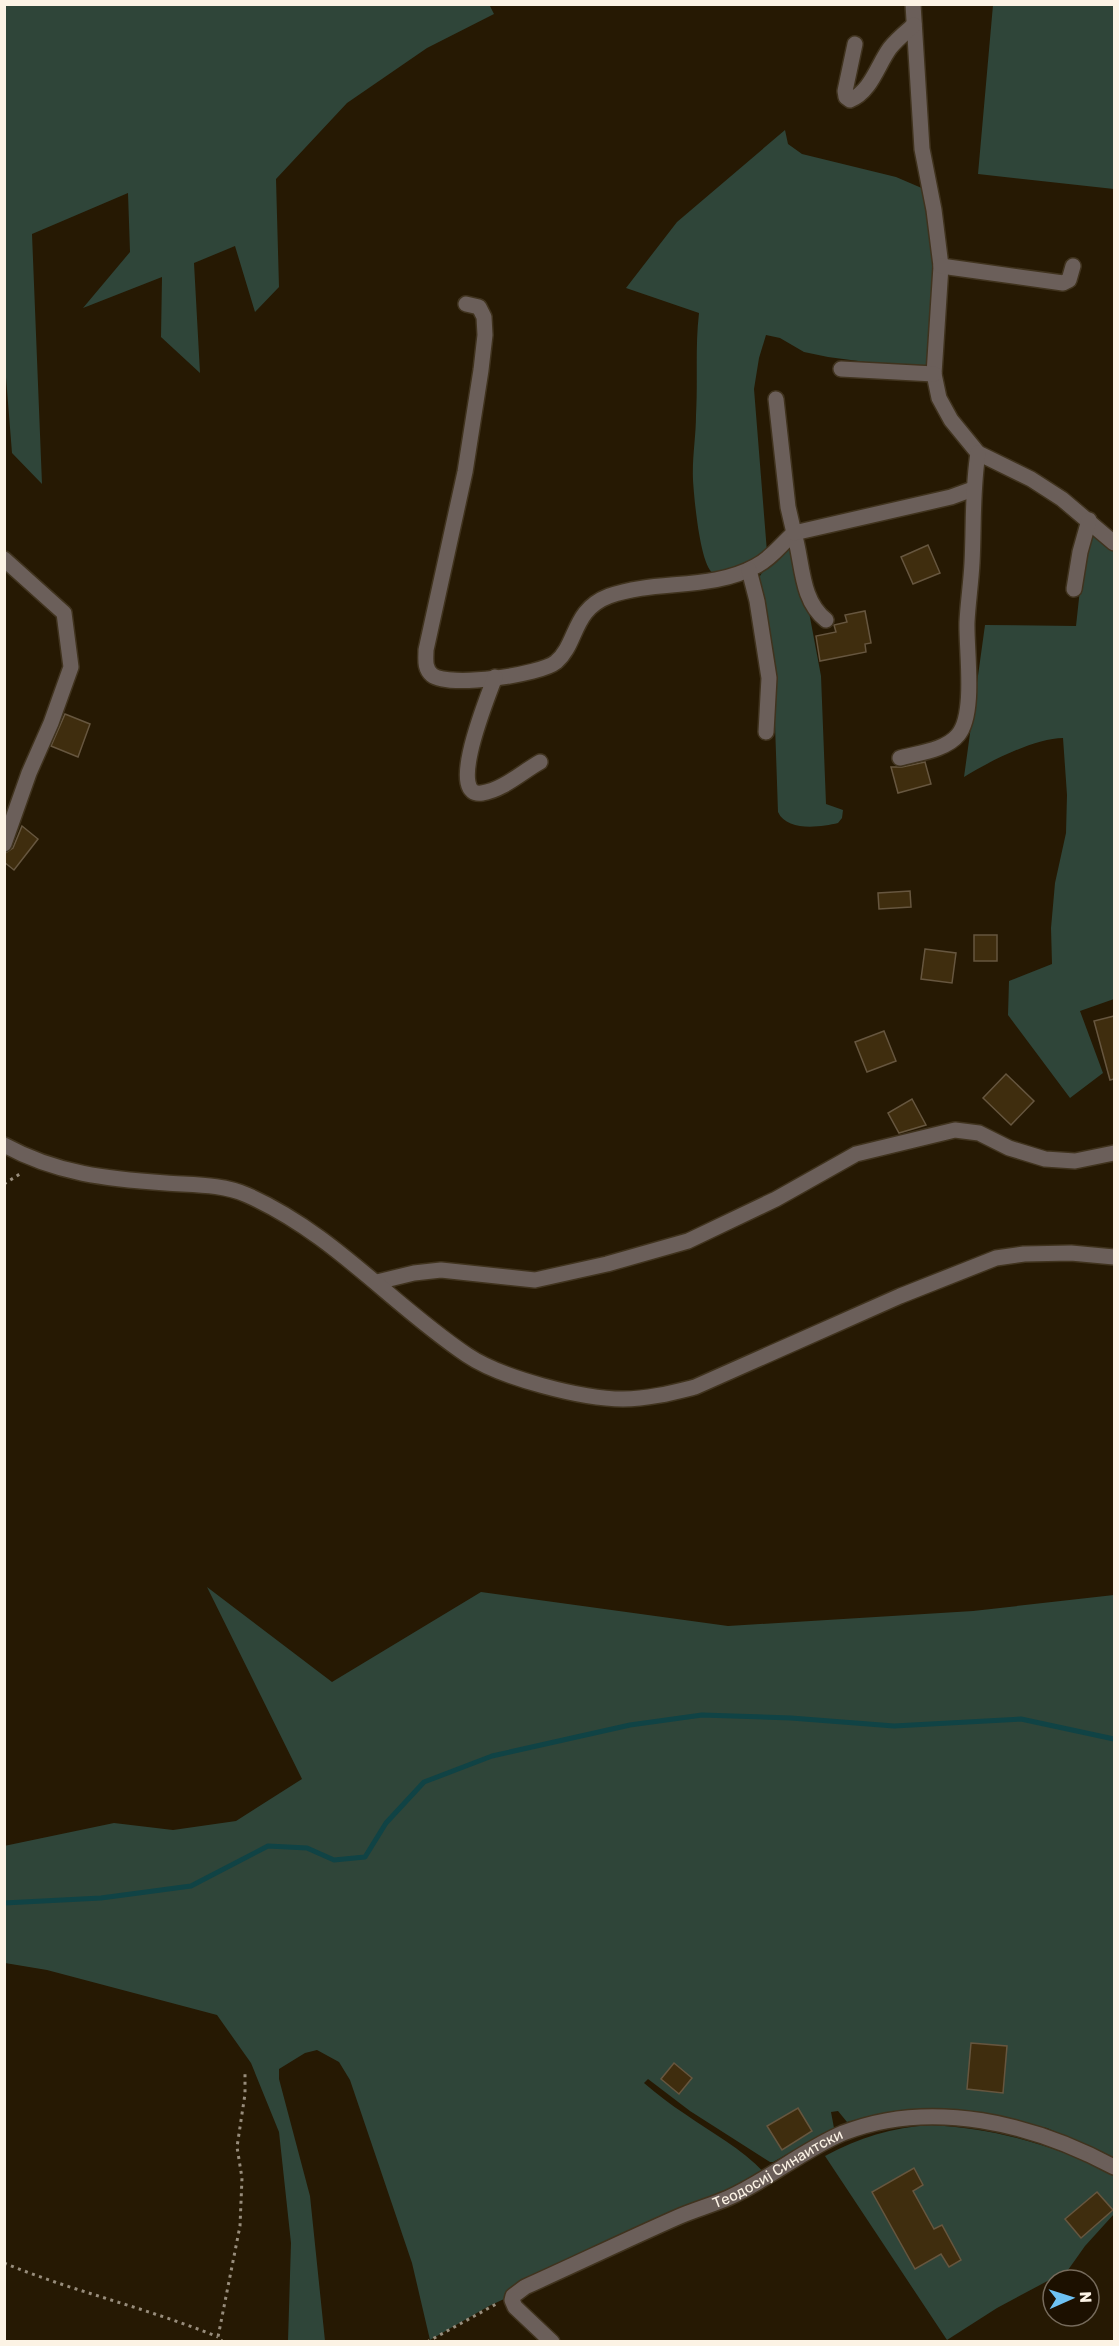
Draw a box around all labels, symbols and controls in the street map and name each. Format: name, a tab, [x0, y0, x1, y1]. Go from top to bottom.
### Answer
street label: Теодосиј Синаитски	[710, 2125, 846, 2212]
north arrow	[1041, 2268, 1101, 2328]
text: N	[1076, 2291, 1095, 2303]

